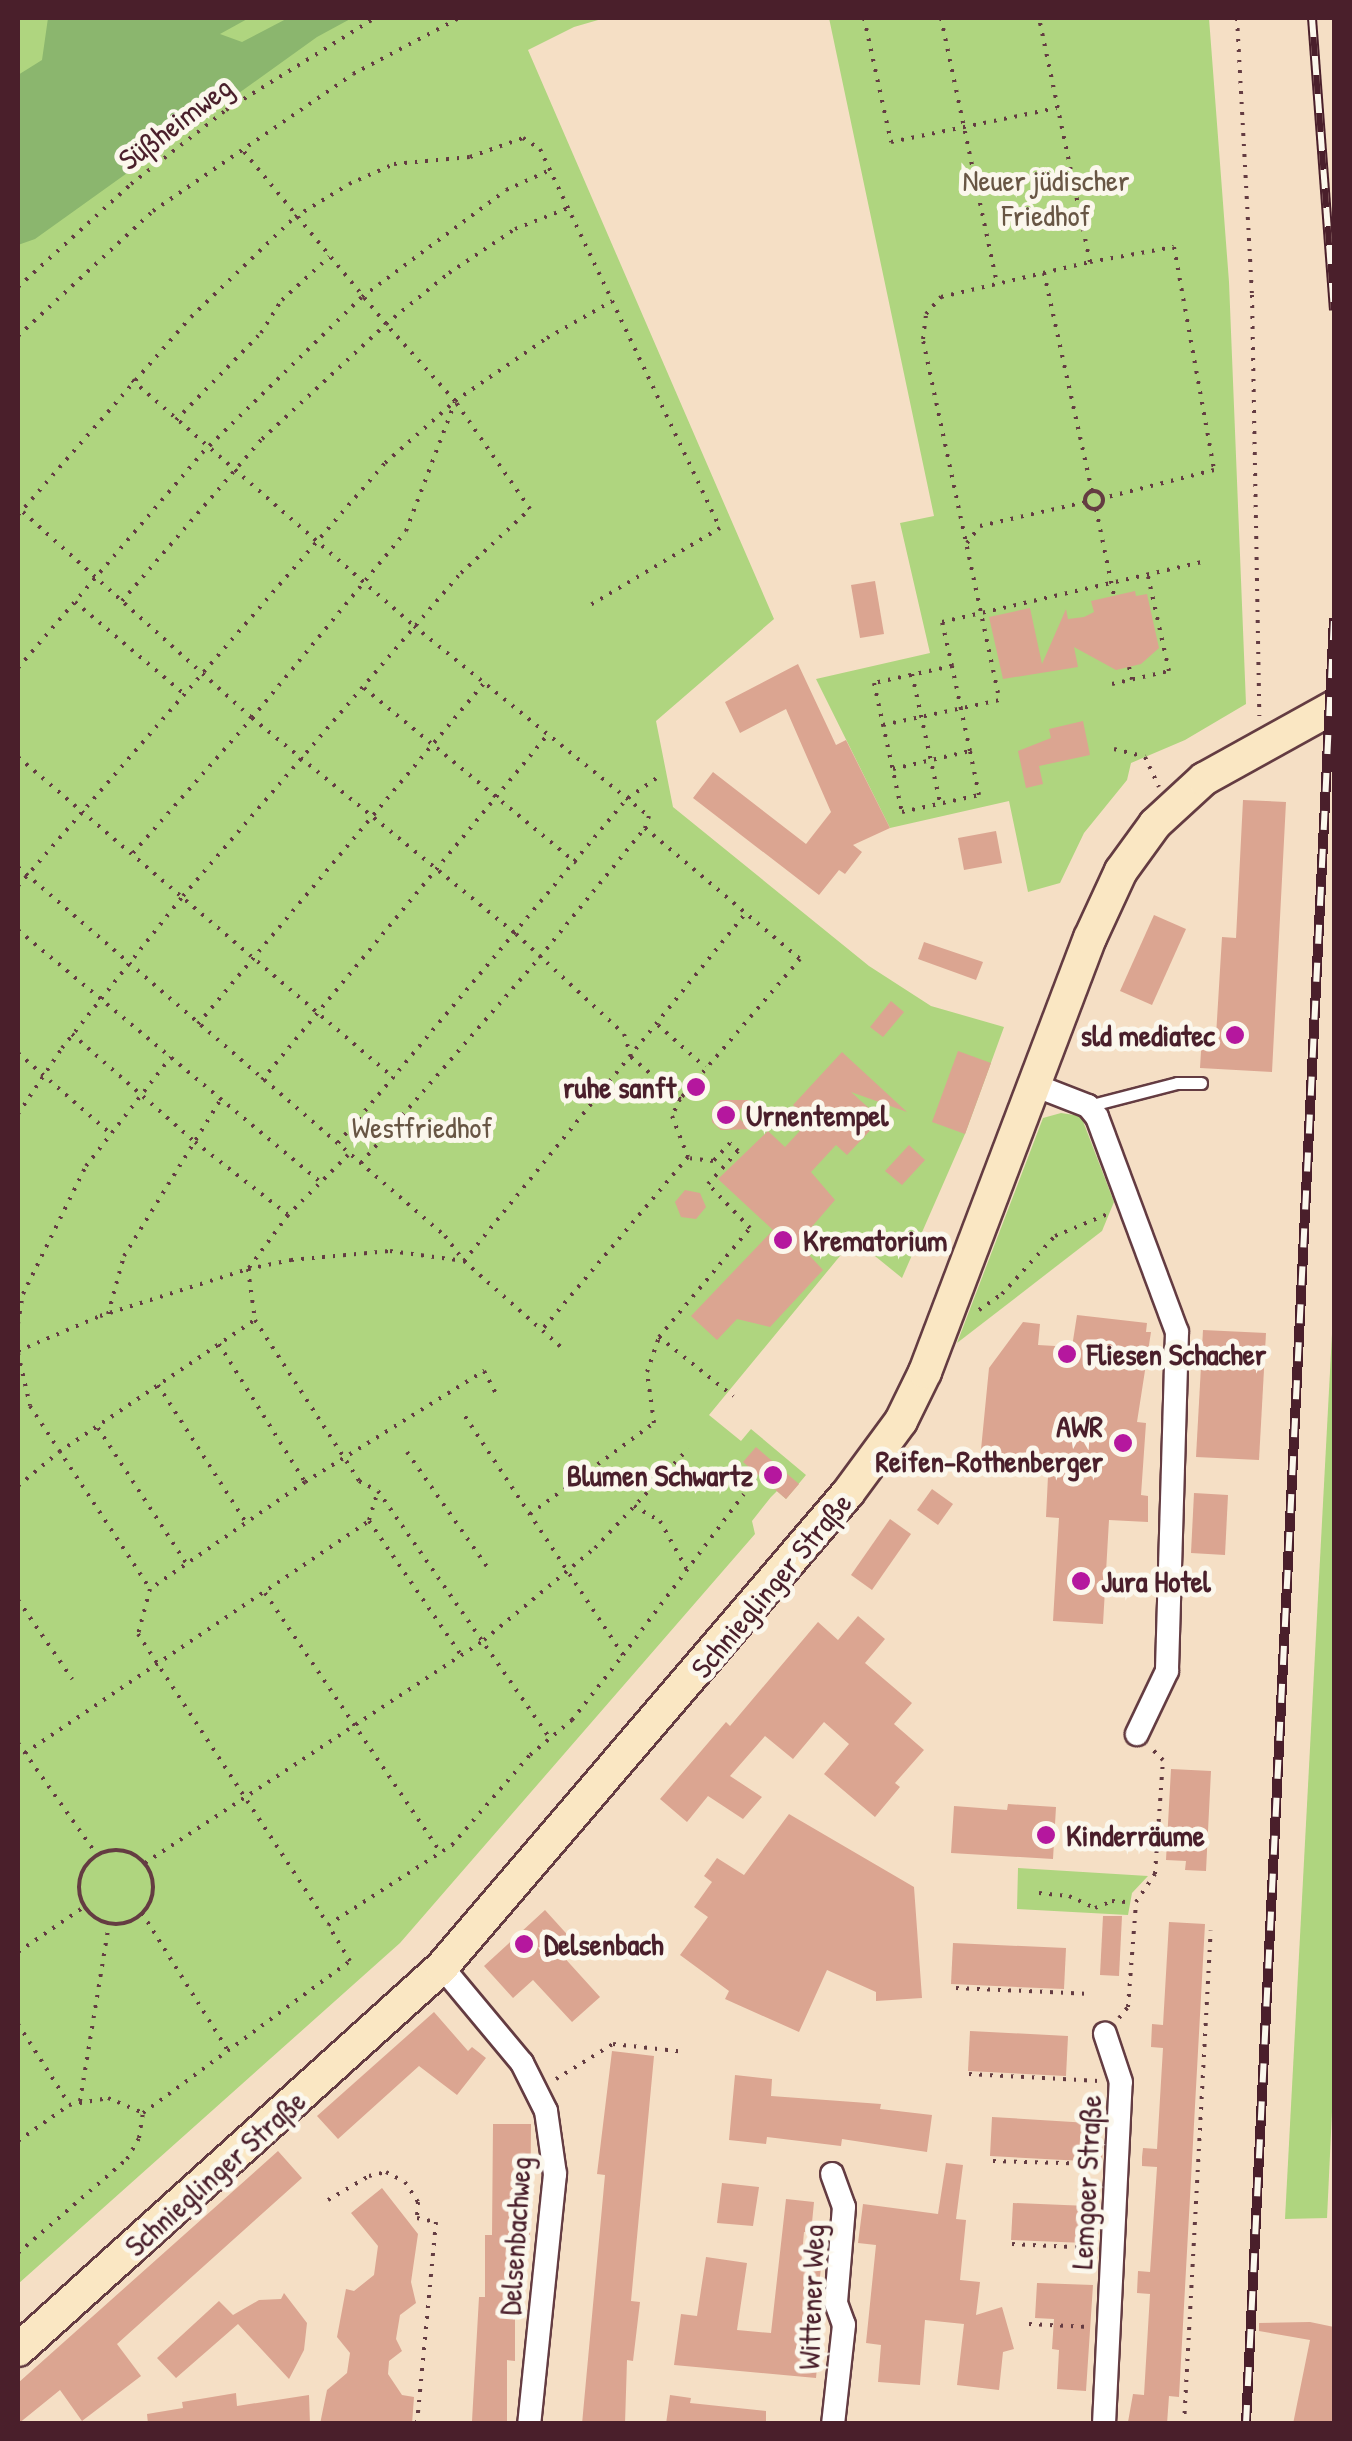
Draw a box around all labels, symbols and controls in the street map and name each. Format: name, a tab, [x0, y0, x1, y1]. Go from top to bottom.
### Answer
street label: Süßheimweg	[111, 69, 239, 177]
park label: Neuer jüdischer Friedhof	[962, 162, 1130, 232]
place label: sld mediatec	[1080, 1017, 1215, 1053]
marker: sld mediatec	[1224, 1024, 1246, 1046]
place label: ruhe sanft	[563, 1069, 676, 1105]
marker: ruhe sanft	[685, 1076, 707, 1098]
place label: Urnentempel	[746, 1097, 889, 1133]
marker: Urnentempel	[715, 1104, 737, 1126]
park label: Westfriedhof	[352, 1109, 492, 1145]
place label: Krematorium	[803, 1222, 947, 1258]
marker: Krematorium	[772, 1229, 794, 1251]
place label: Fliesen Schacher	[1087, 1336, 1266, 1372]
marker: Fliesen Schacher	[1056, 1343, 1078, 1365]
place label: AWR Reifen-Rothenberger	[876, 1408, 1103, 1478]
marker: AWR Reifen-Rothenberger	[1112, 1432, 1134, 1454]
place label: Blumen Schwartz	[567, 1457, 753, 1493]
marker: Blumen Schwartz	[762, 1464, 784, 1486]
street label: Schnieglinger Straße	[683, 1485, 859, 1685]
place label: Jura Hotel	[1101, 1563, 1211, 1599]
marker: Jura Hotel	[1070, 1570, 1092, 1592]
place label: Kinderräume	[1066, 1817, 1205, 1853]
marker: Kinderräume	[1035, 1824, 1057, 1846]
place label: Delsenbach	[544, 1926, 664, 1962]
marker: Delsenbach	[513, 1933, 535, 1955]
street label: Schnieglinger Straße	[117, 2082, 313, 2264]
street label: Lemgoer Straße	[1063, 2094, 1109, 2270]
street label: Delsenbachweg	[492, 2156, 538, 2316]
street label: Wittener Weg	[790, 2224, 832, 2370]

